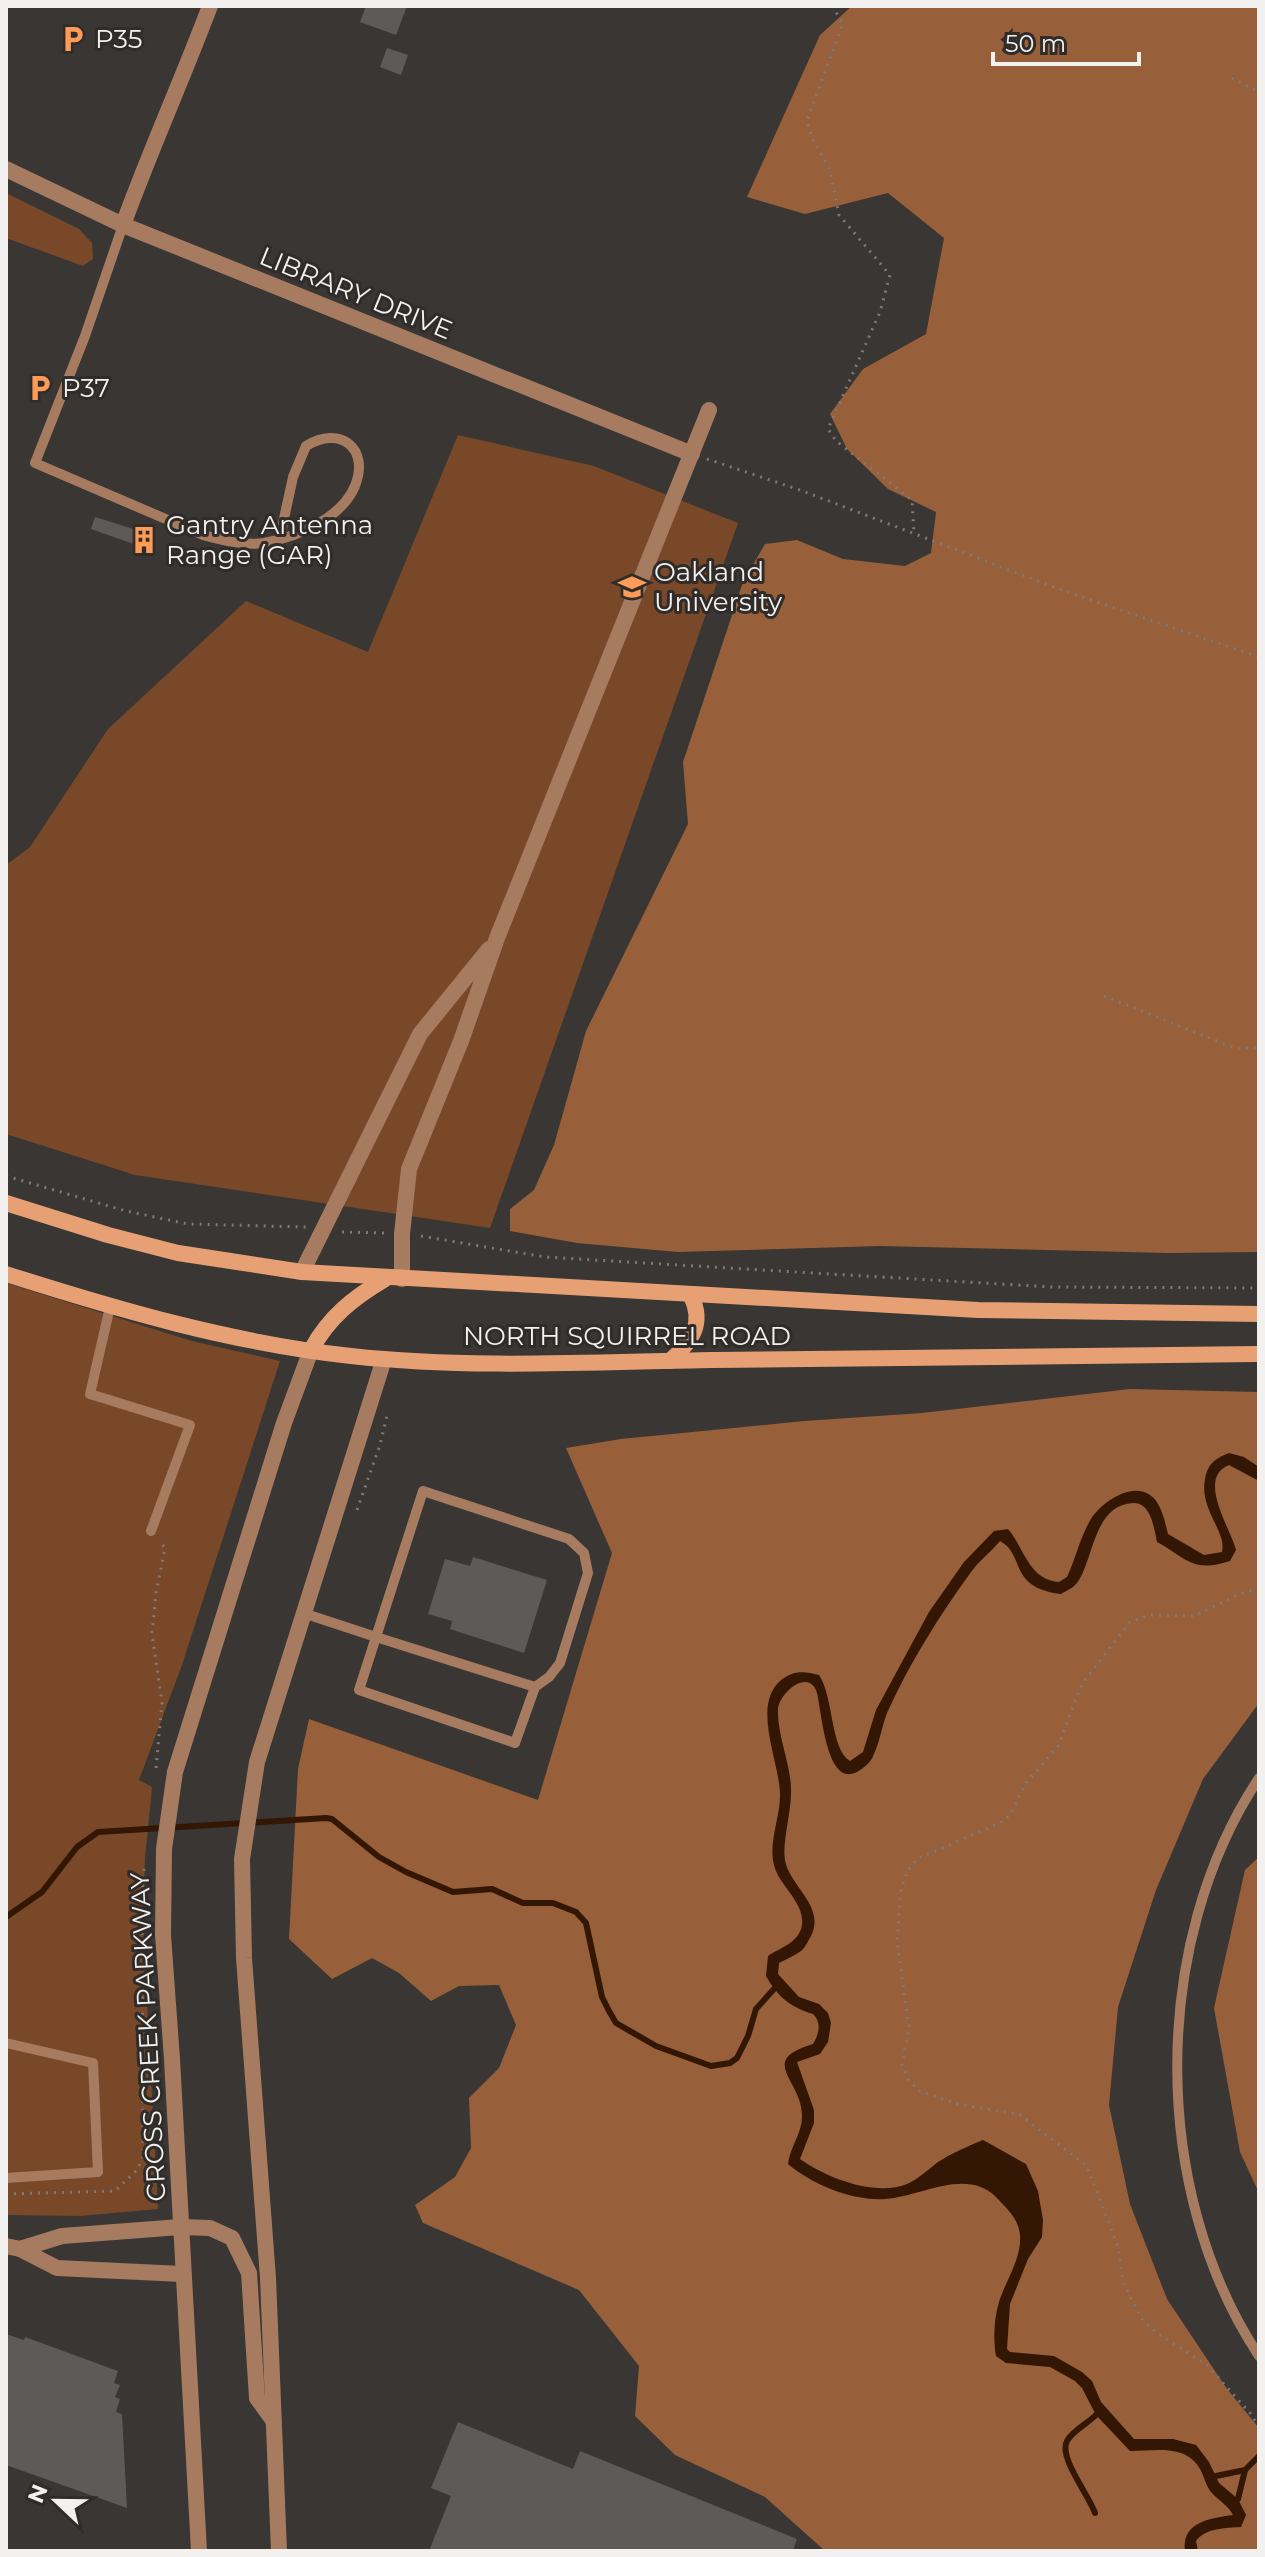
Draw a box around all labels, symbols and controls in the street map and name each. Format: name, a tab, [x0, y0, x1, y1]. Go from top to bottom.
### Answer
scale bar	[993, 16, 1139, 66]
place label: P35	[95, 23, 142, 55]
parking icon: P35	[58, 24, 88, 54]
text: 50 m	[1005, 29, 1066, 58]
street label: LIBRARY DRIVE	[255, 240, 457, 346]
place label: P37	[62, 372, 110, 404]
parking icon: P37	[25, 373, 55, 403]
place label: Gantry Antenna Range (GAR)	[166, 509, 373, 571]
building icon: Gantry Antenna Range (GAR)	[129, 525, 159, 555]
place label: Oakland University	[654, 556, 783, 618]
school or university icon: Oakland University	[617, 572, 647, 602]
street label: NORTH SQUIRREL ROAD	[463, 1320, 791, 1352]
street label: CROSS CREEK PARKWAY	[123, 1871, 173, 2202]
north arrow	[16, 2461, 96, 2541]
text: N	[22, 2480, 54, 2507]

